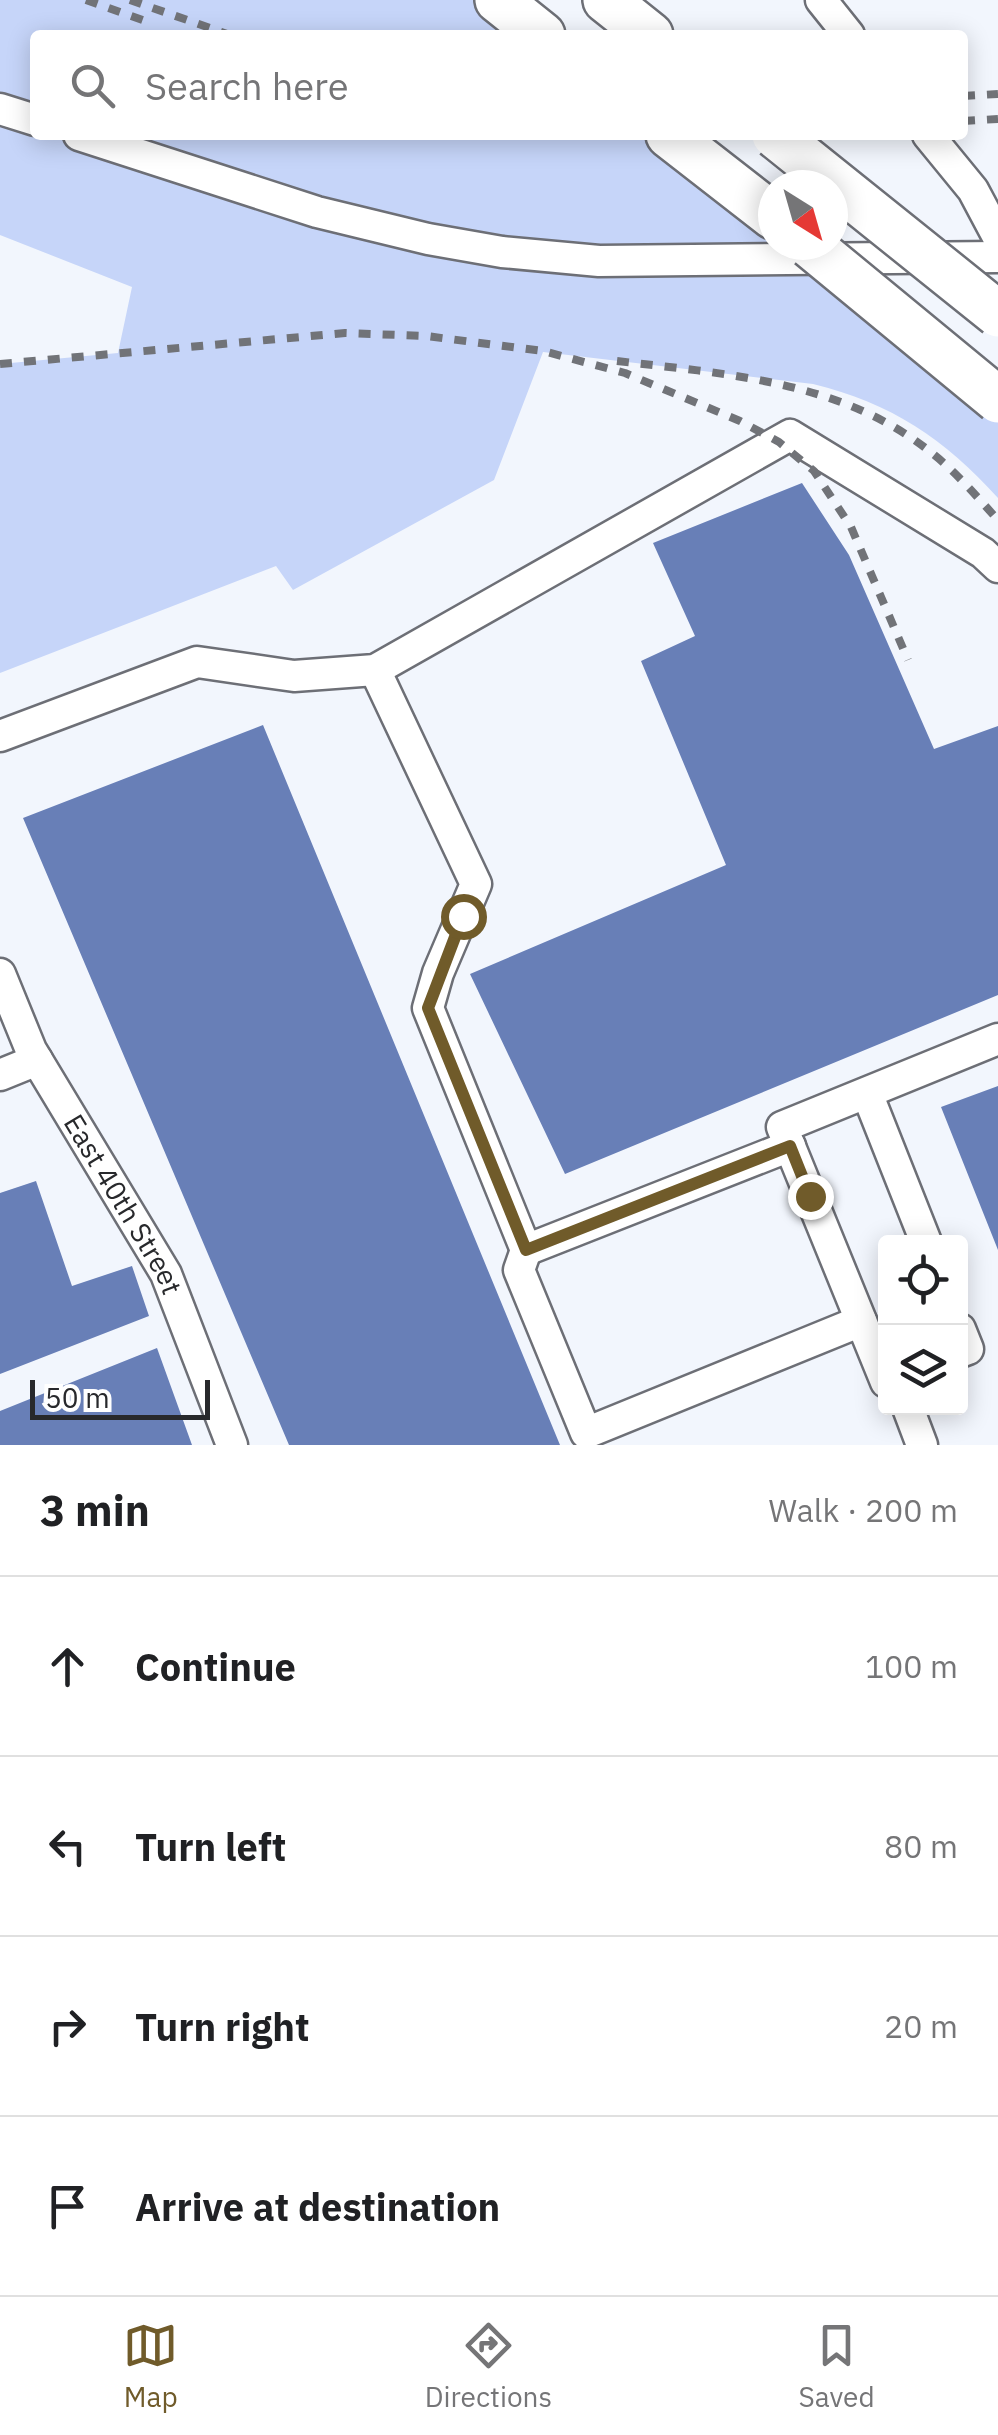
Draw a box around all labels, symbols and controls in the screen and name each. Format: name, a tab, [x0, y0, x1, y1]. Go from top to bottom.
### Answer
search box	[30, 30, 968, 140]
icon: search	[65, 58, 120, 113]
text: Search here	[145, 61, 349, 110]
north arrow	[758, 170, 848, 260]
route start	[441, 894, 487, 940]
street label: East 40th Street	[56, 1107, 191, 1299]
route end	[788, 1174, 834, 1220]
map controls	[878, 1235, 968, 1415]
button: locate	[878, 1235, 968, 1325]
button: layers	[878, 1325, 968, 1415]
scale bar	[30, 1375, 210, 1420]
text: 50 m	[45, 1379, 110, 1416]
text: 3 min	[40, 1483, 150, 1538]
text: Walk · 200 m	[769, 1489, 958, 1531]
icon: ahead	[40, 1639, 95, 1694]
text: Continue	[135, 1642, 296, 1691]
text: 100 m	[865, 1645, 958, 1687]
icon: left	[40, 1819, 95, 1874]
text: Turn left	[135, 1822, 286, 1871]
text: 80 m	[884, 1825, 958, 1867]
icon: right	[40, 1999, 95, 2054]
text: Turn right	[135, 2002, 310, 2051]
text: 20 m	[884, 2005, 958, 2047]
icon: arrive	[40, 2179, 95, 2234]
text: Arrive at destination	[135, 2182, 500, 2231]
tab: Map	[123, 2318, 178, 2415]
tab: Directions	[425, 2318, 552, 2415]
tab: Saved	[799, 2318, 875, 2415]

